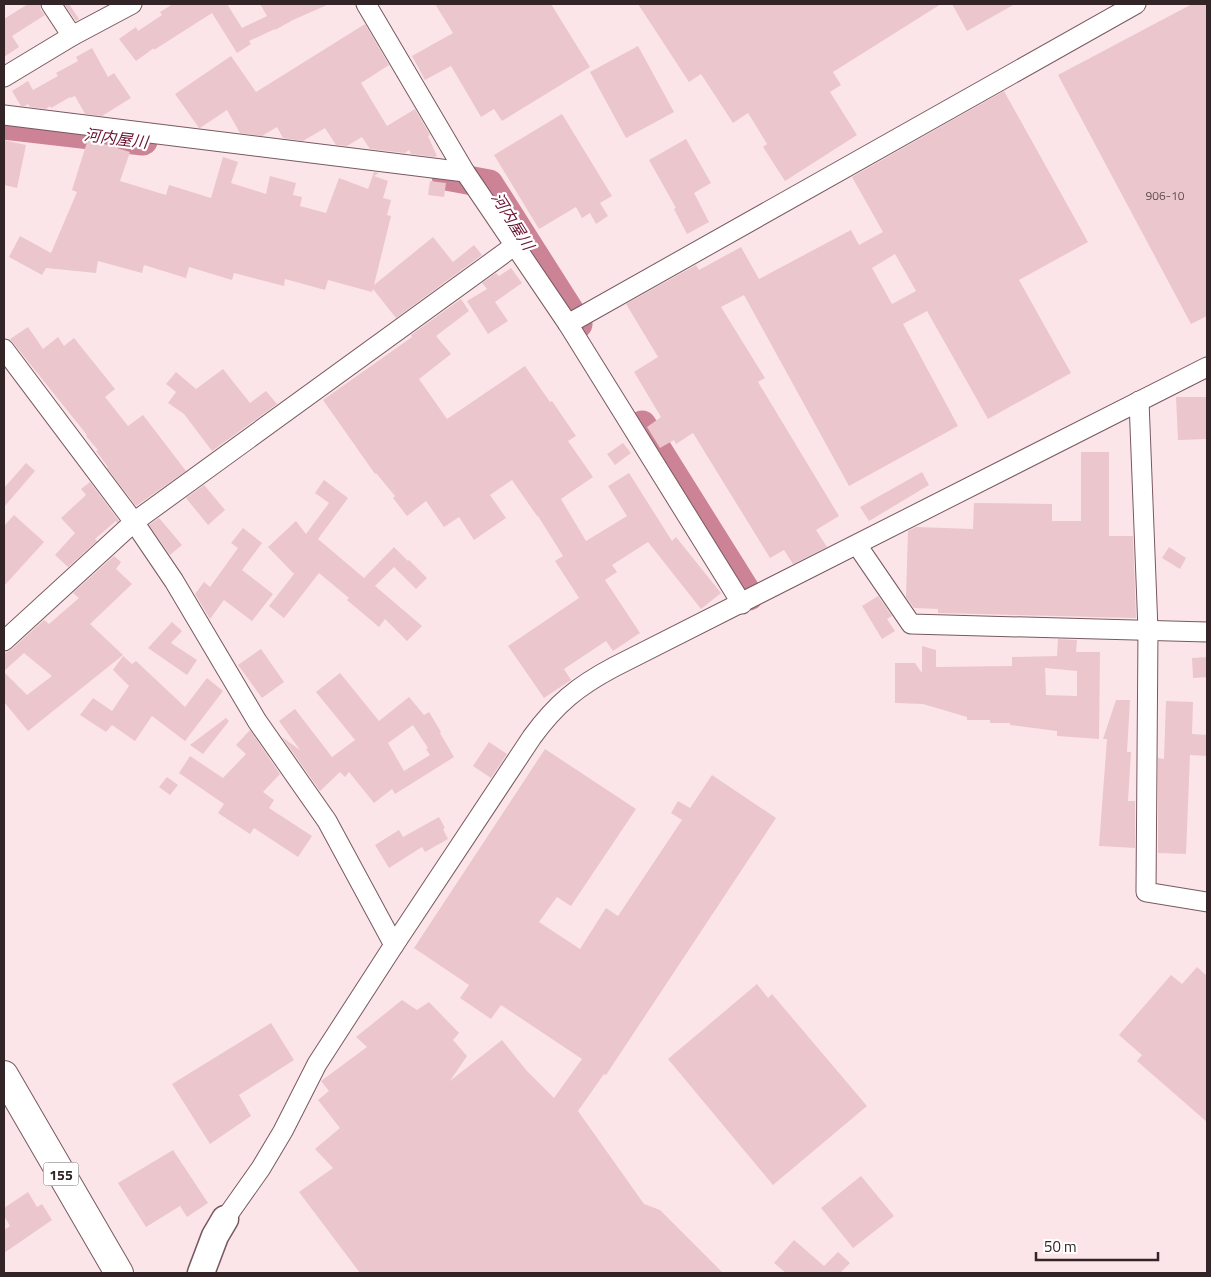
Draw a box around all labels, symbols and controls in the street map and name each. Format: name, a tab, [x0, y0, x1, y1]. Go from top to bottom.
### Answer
water label: 河内屋川	[83, 122, 151, 154]
house number: 906-10	[1146, 186, 1185, 205]
water label: 河内屋川	[486, 187, 541, 256]
road number: 155	[44, 1162, 78, 1186]
scale bar	[1036, 1230, 1158, 1262]
text: 50 m	[1044, 1235, 1077, 1258]

